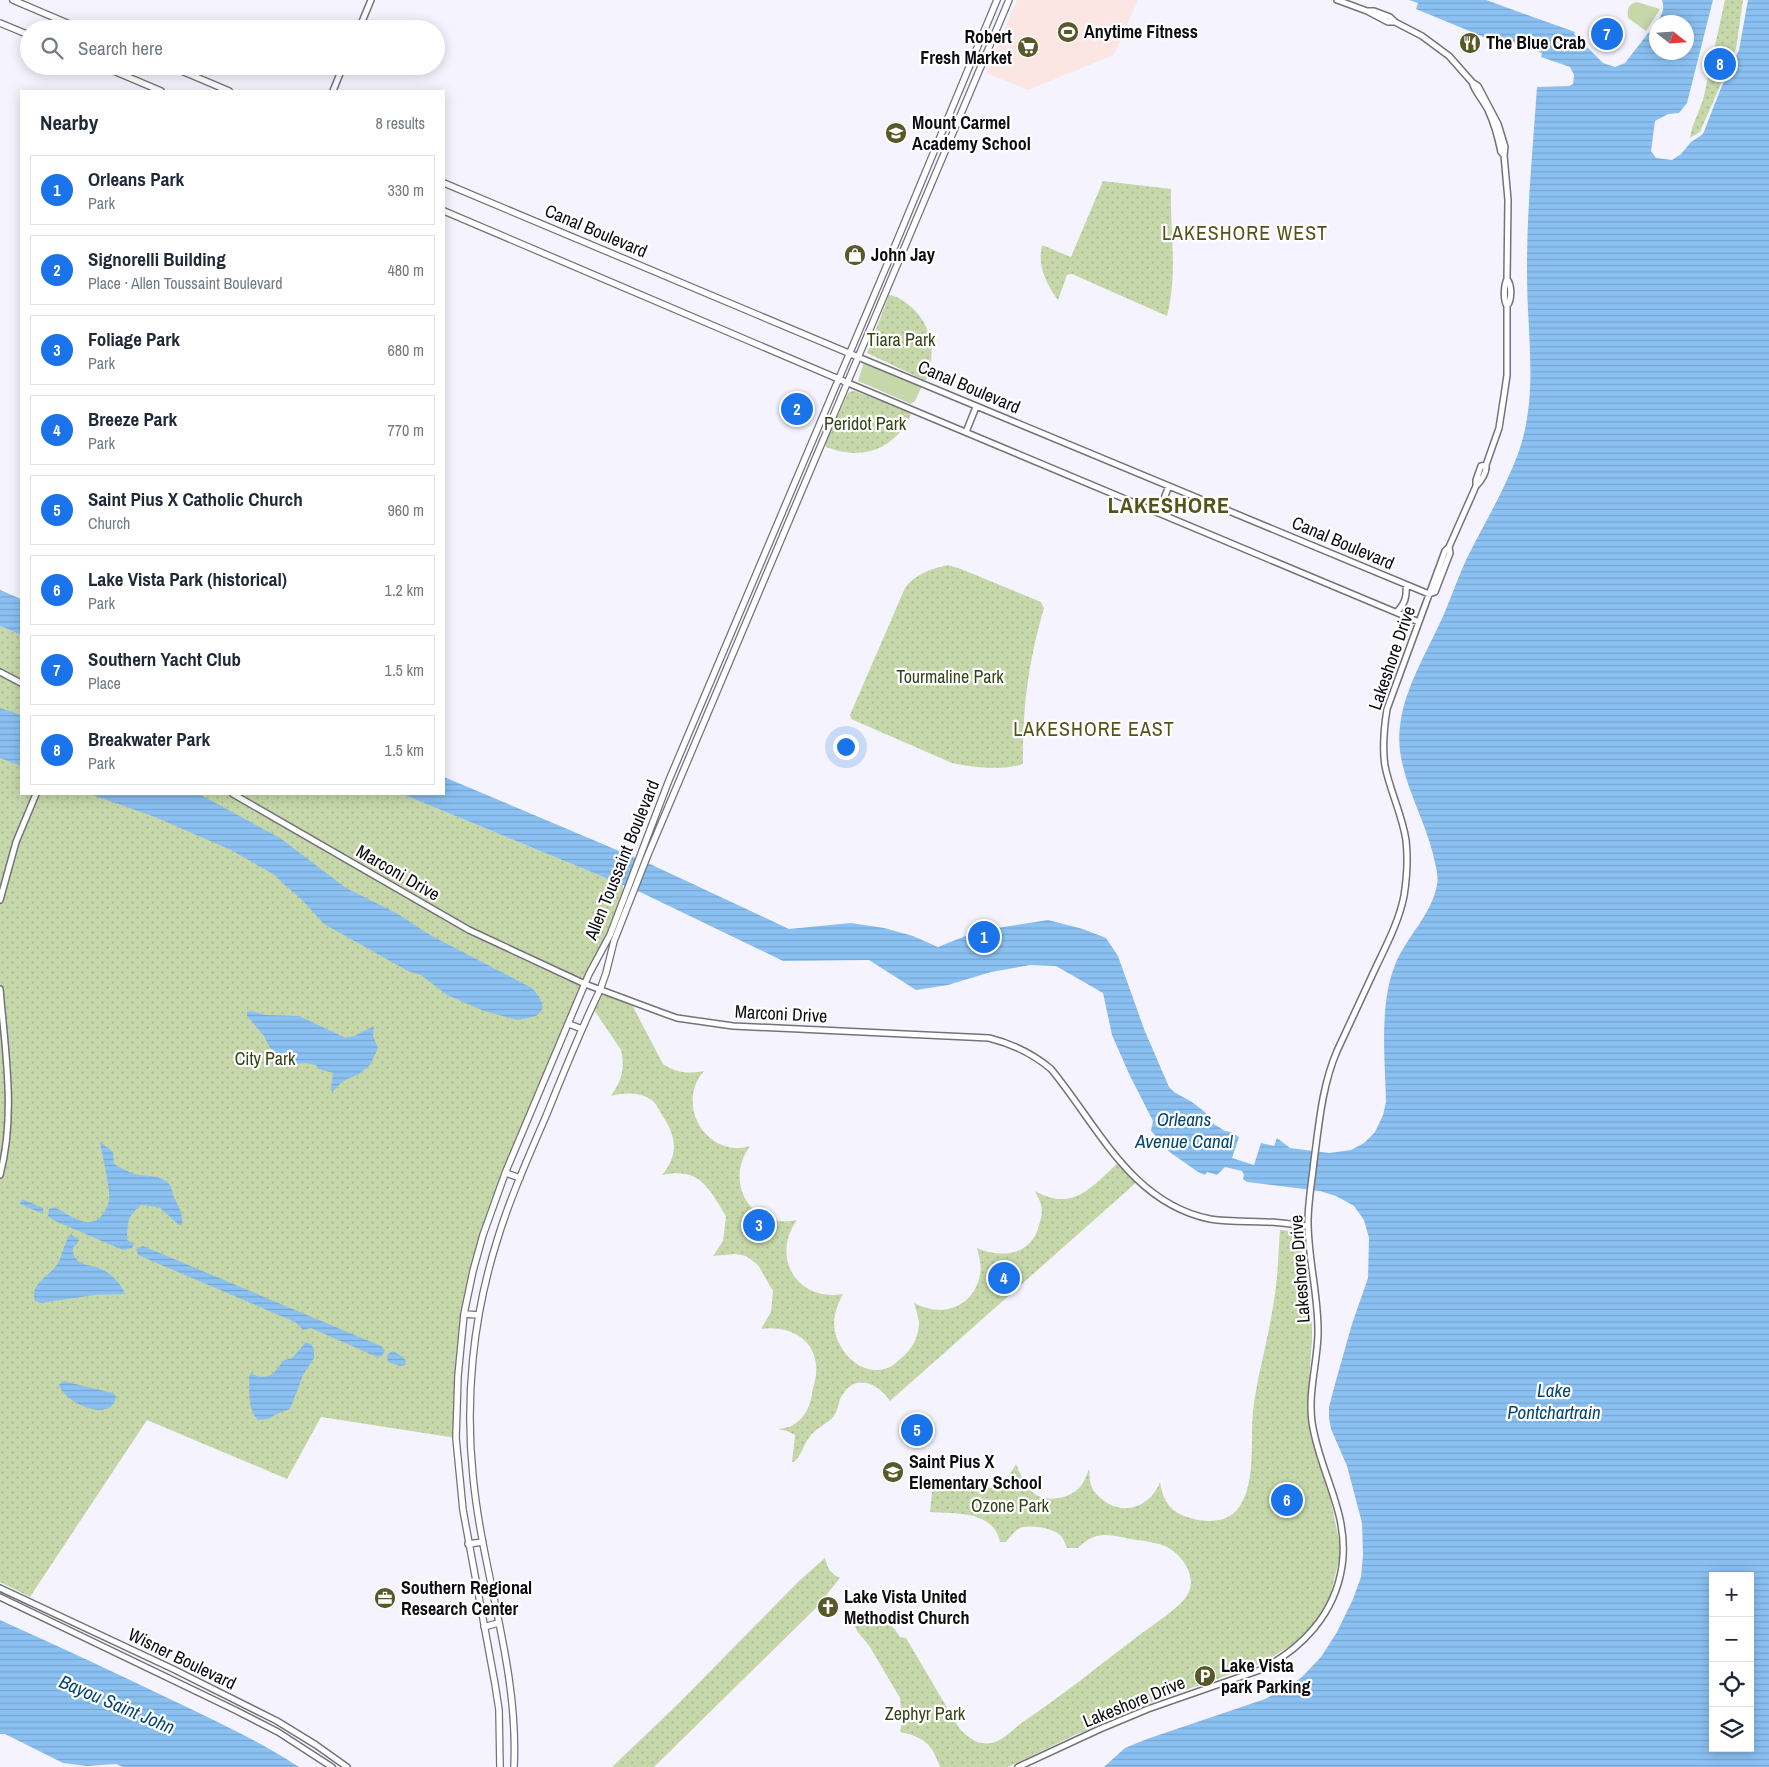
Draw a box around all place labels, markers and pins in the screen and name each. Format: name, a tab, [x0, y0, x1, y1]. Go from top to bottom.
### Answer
pin: 7	[1591, 15, 1623, 53]
place label: Anytime Fitness	[1084, 19, 1198, 44]
sports icon: Anytime Fitness	[1056, 20, 1080, 44]
place label: Robert Fresh Market	[920, 24, 1012, 70]
place label: The Blue Crab	[1486, 30, 1586, 55]
restaurant icon: The Blue Crab	[1458, 31, 1482, 55]
supermarket icon: Robert Fresh Market	[1016, 35, 1040, 59]
pin: 8	[1704, 45, 1736, 83]
place label: Mount Carmel Academy School	[912, 110, 1031, 156]
school or university icon: Mount Carmel Academy School	[884, 121, 908, 145]
place label: John Jay	[871, 242, 936, 267]
shop icon: John Jay	[843, 243, 867, 267]
pin: 2	[781, 390, 813, 428]
pin: 1	[968, 918, 1000, 956]
pin: 3	[743, 1206, 775, 1244]
pin: 4	[988, 1259, 1020, 1297]
pin: 5	[901, 1411, 933, 1449]
place label: Saint Pius X Elementary School	[909, 1449, 1042, 1495]
school or university icon: Saint Pius X Elementary School	[881, 1460, 905, 1484]
pin: 6	[1271, 1481, 1303, 1519]
place label: Southern Regional Research Center	[401, 1575, 532, 1621]
place label: Lake Vista United Methodist Church	[844, 1584, 969, 1630]
office icon: Southern Regional Research Center	[373, 1586, 397, 1610]
church icon: Lake Vista United Methodist Church	[816, 1595, 840, 1619]
place label: Lake Vista park Parking	[1221, 1653, 1310, 1699]
parking icon: Lake Vista park Parking	[1193, 1664, 1217, 1688]

